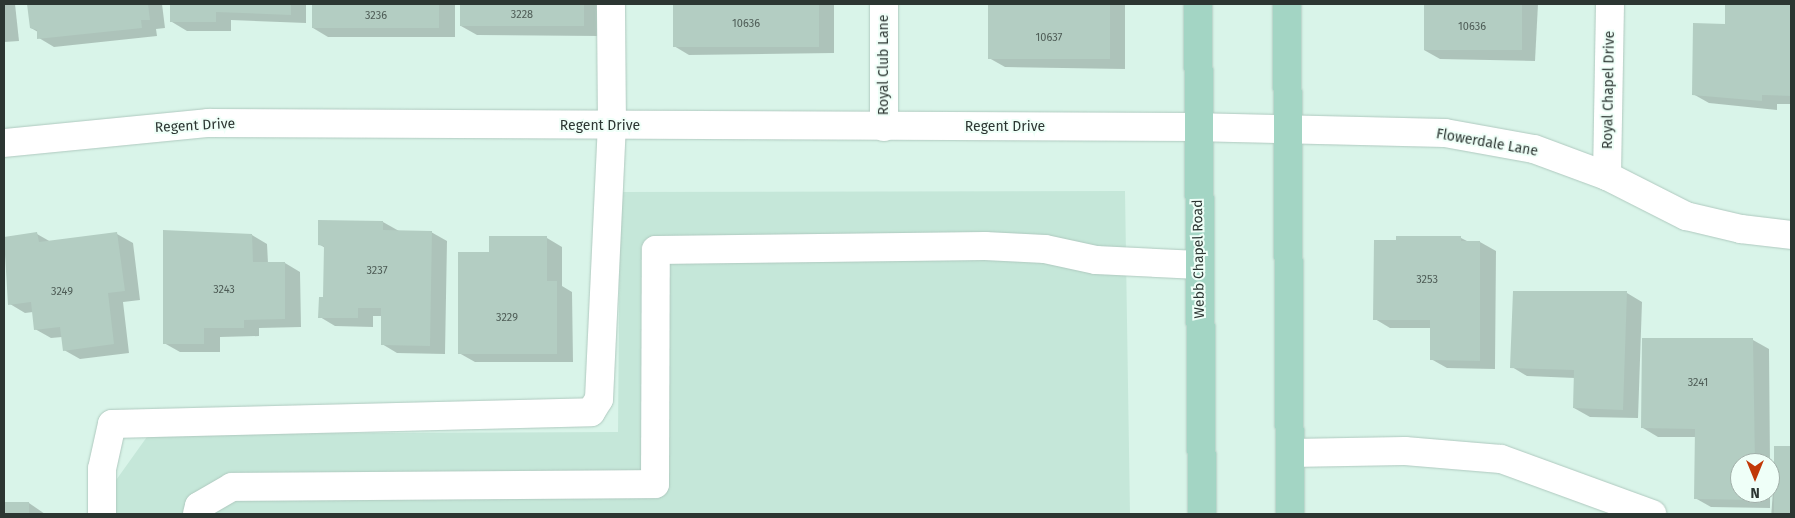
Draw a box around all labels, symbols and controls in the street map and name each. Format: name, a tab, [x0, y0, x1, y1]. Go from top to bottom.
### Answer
house number: 3228	[511, 8, 533, 22]
house number: 3236	[365, 9, 387, 23]
street label: Royal Club Lane	[876, 15, 892, 115]
house number: 10636	[732, 17, 760, 31]
house number: 10636	[1458, 20, 1486, 34]
house number: 10637	[1036, 31, 1062, 45]
street label: Royal Chapel Drive	[1600, 31, 1618, 149]
street label: Regent Drive	[154, 116, 236, 136]
street label: Regent Drive	[560, 118, 640, 134]
street label: Regent Drive	[965, 119, 1045, 135]
street label: Flowerdale Lane	[1435, 126, 1539, 160]
street label: Webb Chapel Road	[1190, 199, 1208, 319]
house number: 3237	[366, 264, 388, 278]
house number: 3253	[1416, 273, 1438, 287]
house number: 3243	[213, 283, 235, 297]
house number: 3249	[51, 285, 73, 299]
house number: 3229	[496, 311, 518, 325]
house number: 3241	[1688, 376, 1708, 390]
north arrow	[1730, 453, 1780, 503]
text: N	[1750, 484, 1760, 501]

